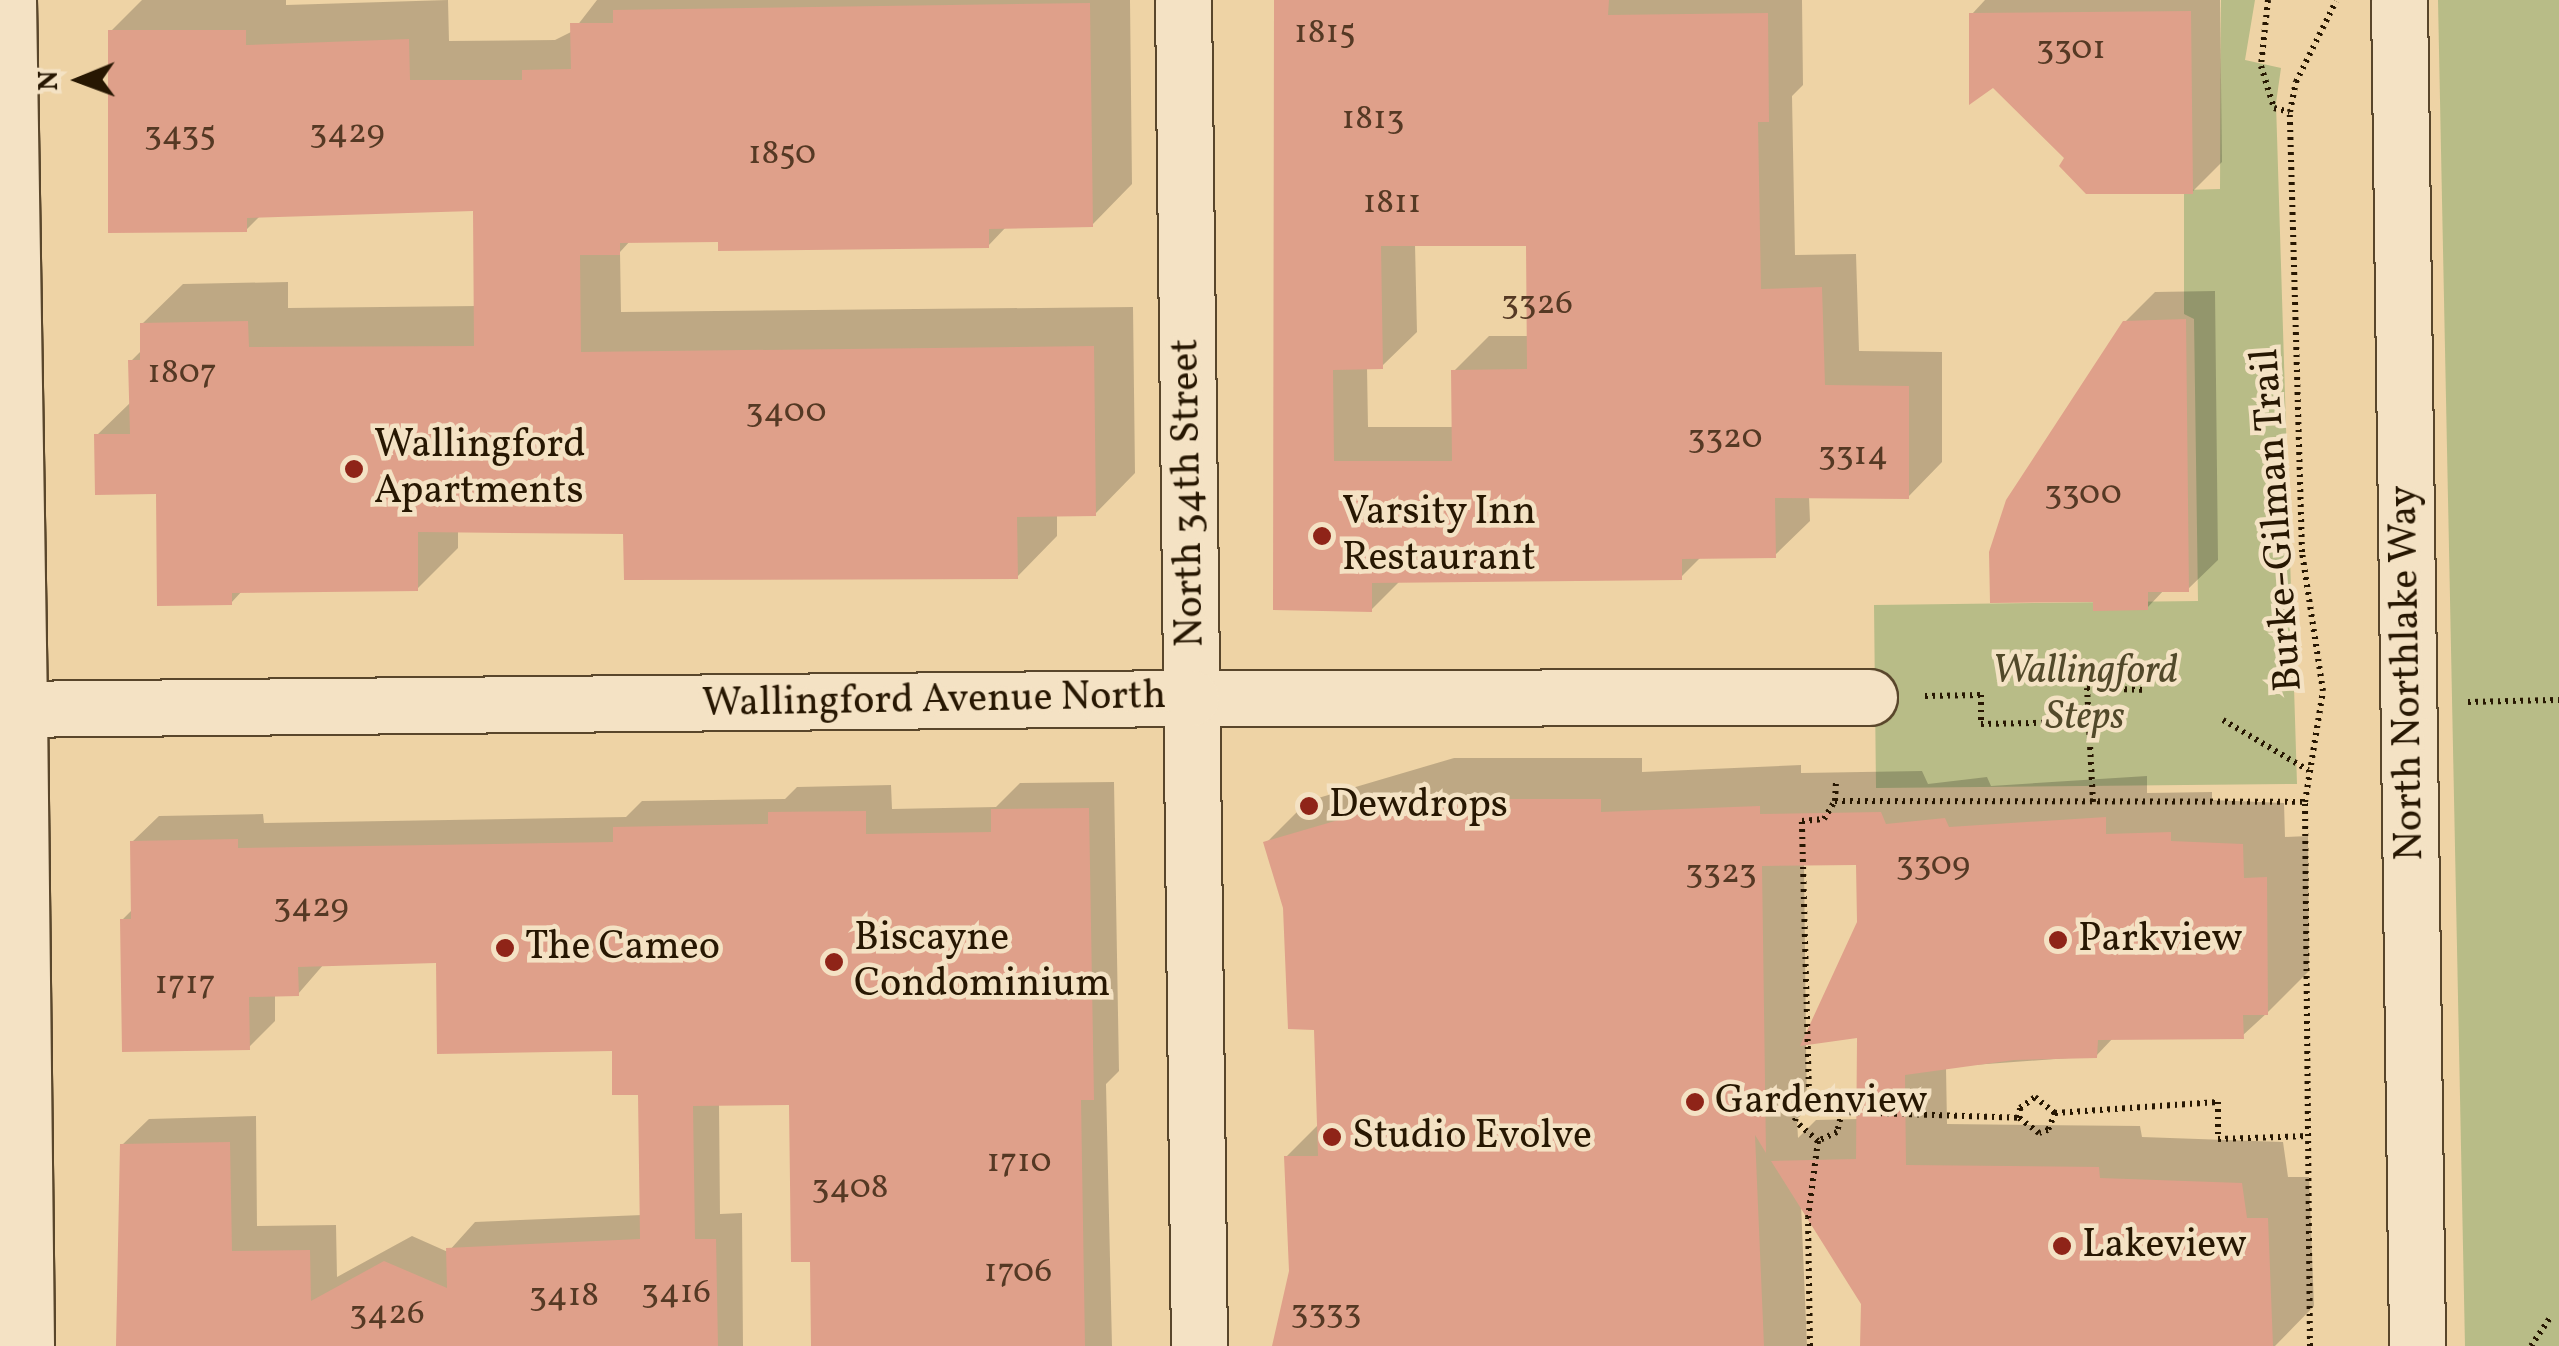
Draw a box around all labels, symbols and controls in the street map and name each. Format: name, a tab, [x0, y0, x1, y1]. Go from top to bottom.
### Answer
house number: 1815	[1294, 12, 1356, 54]
house number: 3301	[2036, 28, 2106, 70]
north arrow	[30, 30, 130, 130]
text: N	[30, 70, 69, 91]
house number: 1813	[1342, 98, 1404, 140]
house number: 3429	[309, 112, 385, 154]
house number: 3435	[144, 114, 216, 156]
house number: 1850	[748, 133, 816, 175]
house number: 1811	[1363, 182, 1421, 224]
house number: 3326	[1501, 283, 1573, 325]
street label: North 34th Street	[1162, 338, 1216, 648]
street label: Burke-Gilman Trail	[2242, 346, 2314, 694]
house number: 1807	[147, 352, 217, 394]
house number: 3400	[746, 391, 826, 433]
house number: 3320	[1687, 417, 1763, 459]
place label: Wallingford Apartments	[374, 422, 586, 516]
house number: 3314	[1818, 434, 1888, 476]
marker: Wallingford Apartments	[343, 458, 365, 480]
house number: 3300	[2044, 473, 2122, 515]
street label: North Northlake Way	[2381, 484, 2435, 862]
place label: Varsity Inn Restaurant	[1342, 489, 1537, 583]
marker: Varsity Inn Restaurant	[1311, 525, 1333, 547]
park label: Wallingford Steps	[1992, 648, 2178, 742]
street label: Wallingford Avenue North	[701, 673, 1167, 729]
place label: Dewdrops	[1329, 782, 1508, 830]
marker: Dewdrops	[1298, 795, 1320, 817]
house number: 3309	[1896, 844, 1970, 886]
house number: 3323	[1685, 852, 1757, 894]
house number: 3429	[273, 886, 349, 928]
place label: Biscayne Condominium	[854, 915, 1110, 1009]
place label: Parkview	[2078, 916, 2242, 964]
place label: The Cameo	[525, 924, 720, 972]
marker: Parkview	[2047, 929, 2069, 951]
marker: The Cameo	[494, 937, 516, 959]
marker: Biscayne Condominium	[823, 951, 845, 973]
house number: 1717	[154, 963, 216, 1005]
place label: Gardenview	[1715, 1078, 1927, 1126]
marker: Gardenview	[1684, 1091, 1706, 1113]
place label: Studio Evolve	[1352, 1113, 1592, 1161]
marker: Studio Evolve	[1321, 1126, 1343, 1148]
house number: 1710	[986, 1141, 1052, 1183]
house number: 3408	[812, 1167, 888, 1209]
place label: Lakeview	[2082, 1222, 2247, 1270]
marker: Lakeview	[2051, 1235, 2073, 1257]
house number: 1706	[984, 1251, 1052, 1293]
house number: 3416	[641, 1272, 711, 1314]
house number: 3418	[529, 1275, 599, 1317]
house number: 3333	[1290, 1292, 1362, 1334]
house number: 3426	[349, 1293, 425, 1335]

